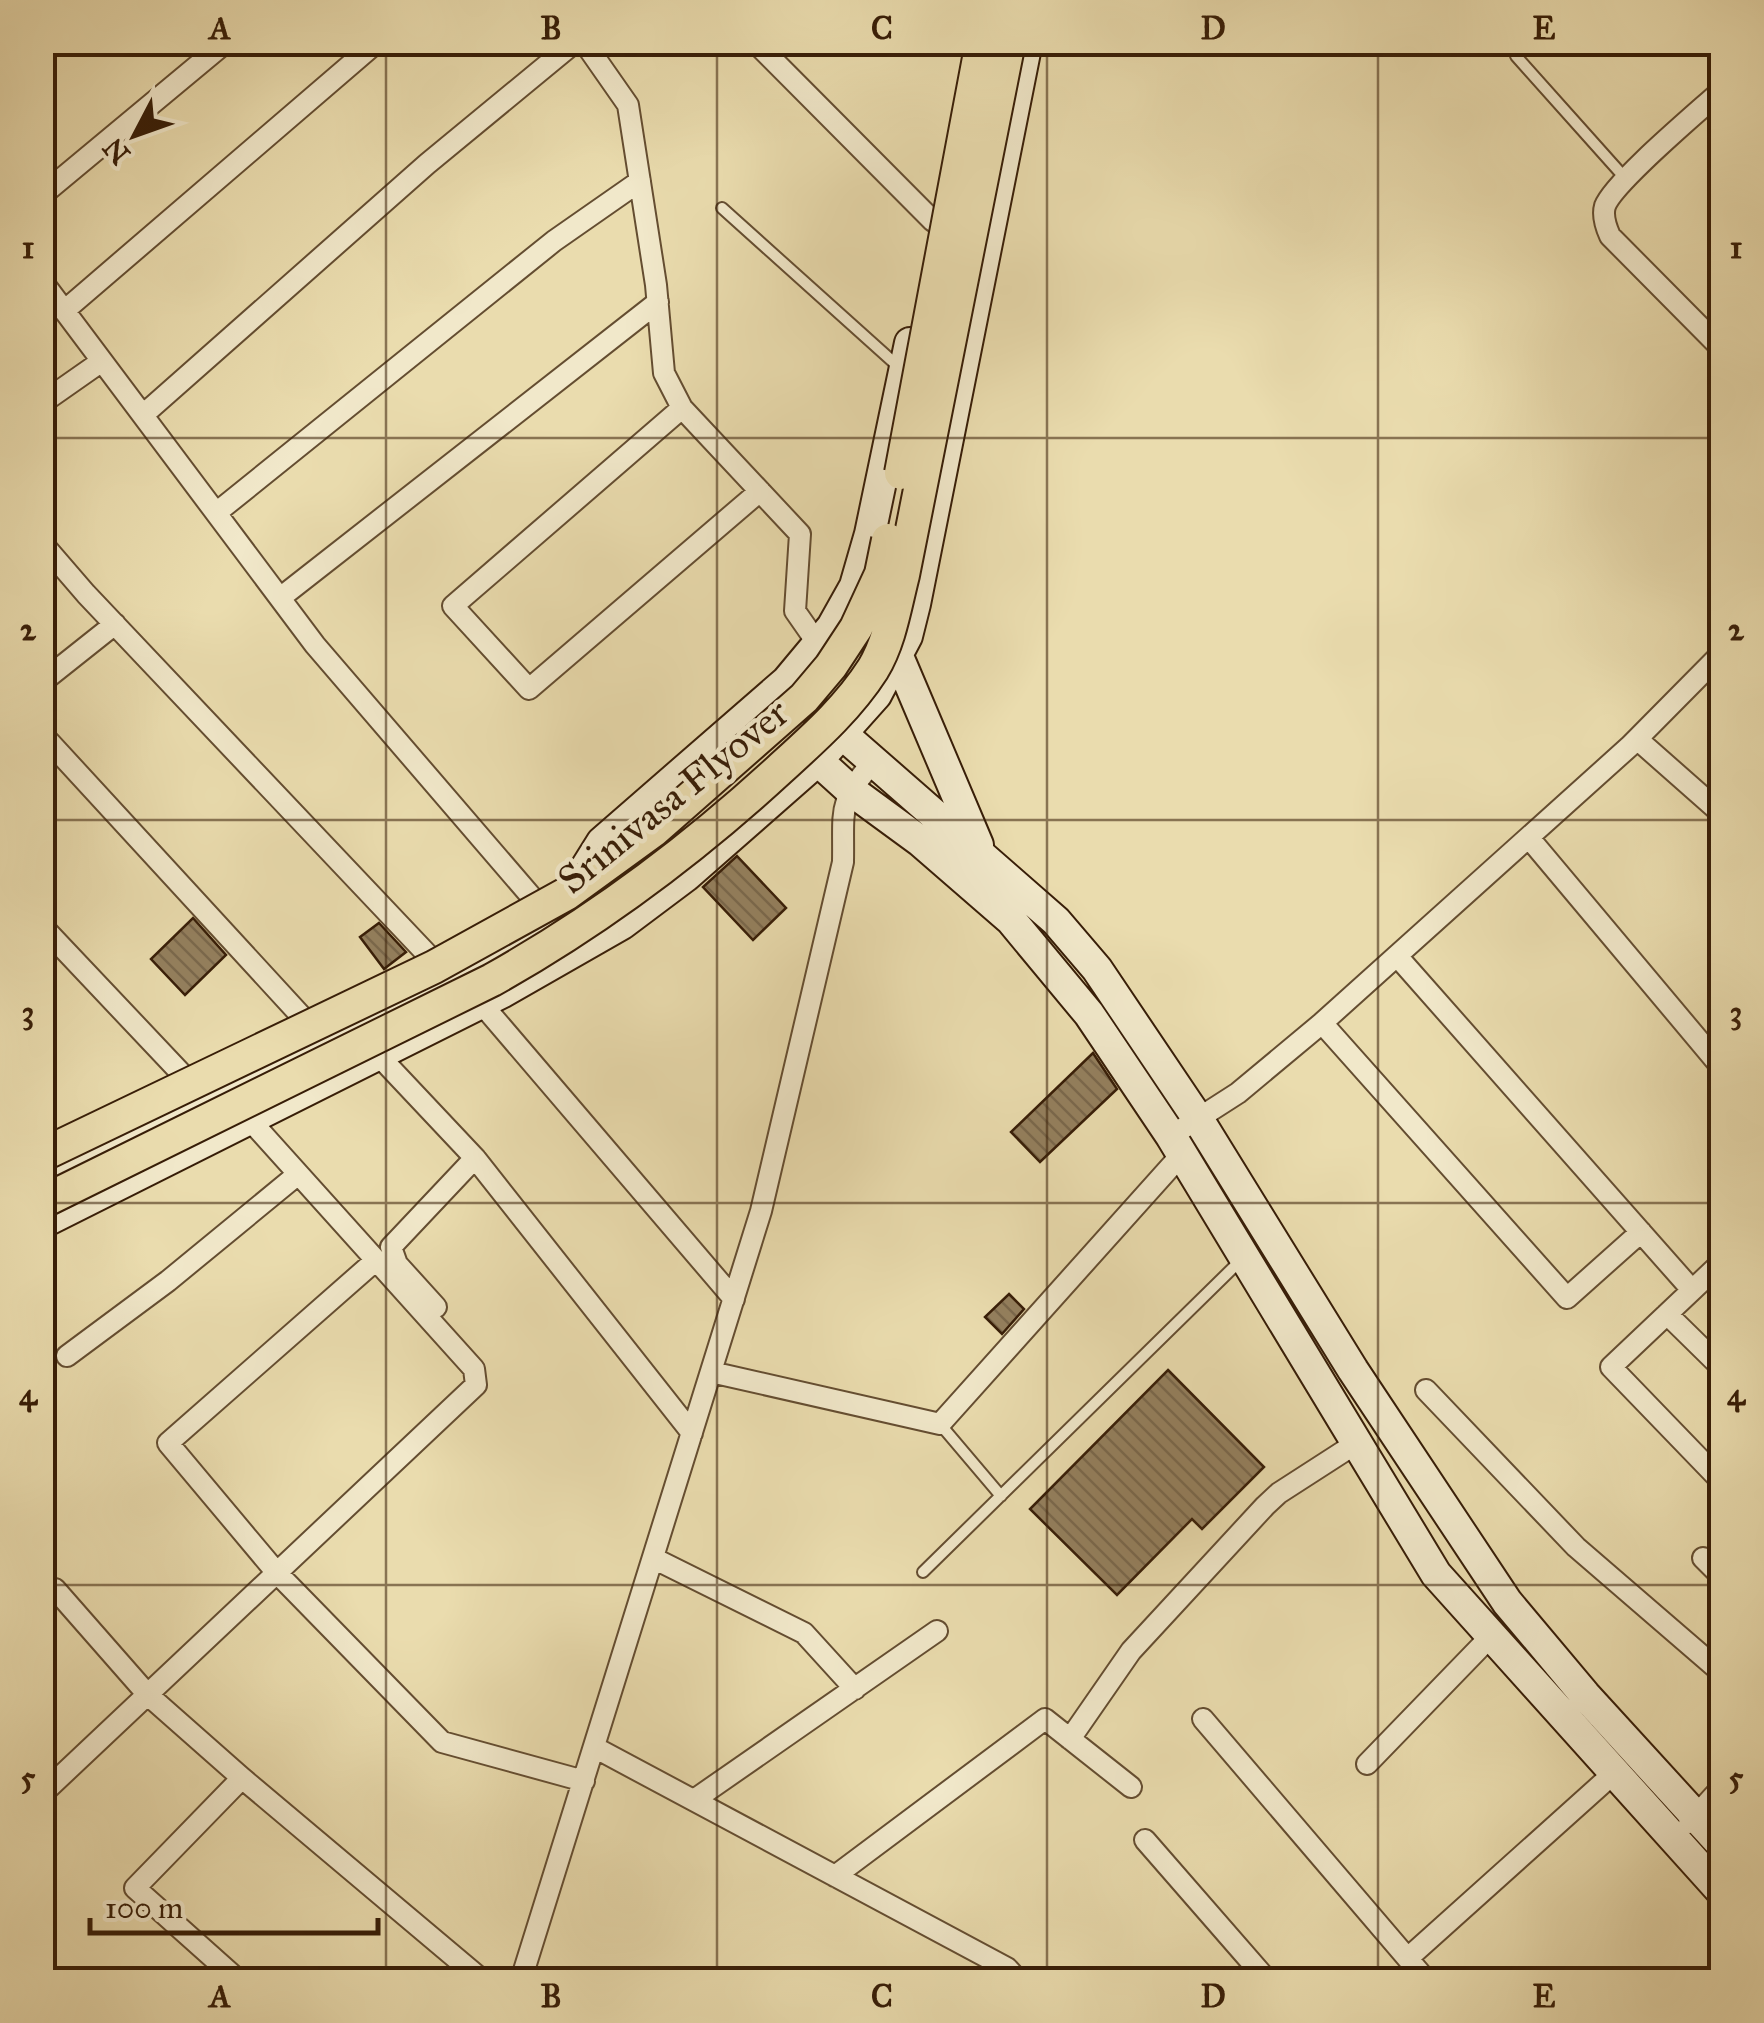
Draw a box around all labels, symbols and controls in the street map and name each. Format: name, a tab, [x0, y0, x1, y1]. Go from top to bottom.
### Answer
text: A	[207, 9, 231, 48]
text: B	[540, 9, 562, 48]
text: C	[871, 9, 893, 48]
text: D	[1200, 9, 1226, 48]
text: E	[1533, 9, 1556, 48]
north arrow	[85, 85, 185, 185]
text: N	[95, 130, 138, 172]
text: 1	[22, 228, 35, 267]
text: 1	[1730, 228, 1743, 267]
text: 2	[20, 610, 37, 649]
text: 2	[1728, 610, 1745, 649]
street label: Srinivasa Flyover	[548, 688, 798, 904]
text: 3	[22, 993, 34, 1032]
text: 3	[1730, 993, 1742, 1032]
text: 4	[19, 1375, 38, 1414]
text: 4	[1727, 1375, 1746, 1414]
text: 5	[21, 1758, 36, 1797]
text: 5	[1729, 1758, 1744, 1797]
scale bar	[90, 1873, 378, 1935]
text: 100 m	[105, 1890, 183, 1926]
text: A	[207, 1977, 231, 2016]
text: B	[540, 1977, 562, 2016]
text: C	[871, 1977, 893, 2016]
text: D	[1200, 1977, 1226, 2016]
text: E	[1533, 1977, 1556, 2016]

